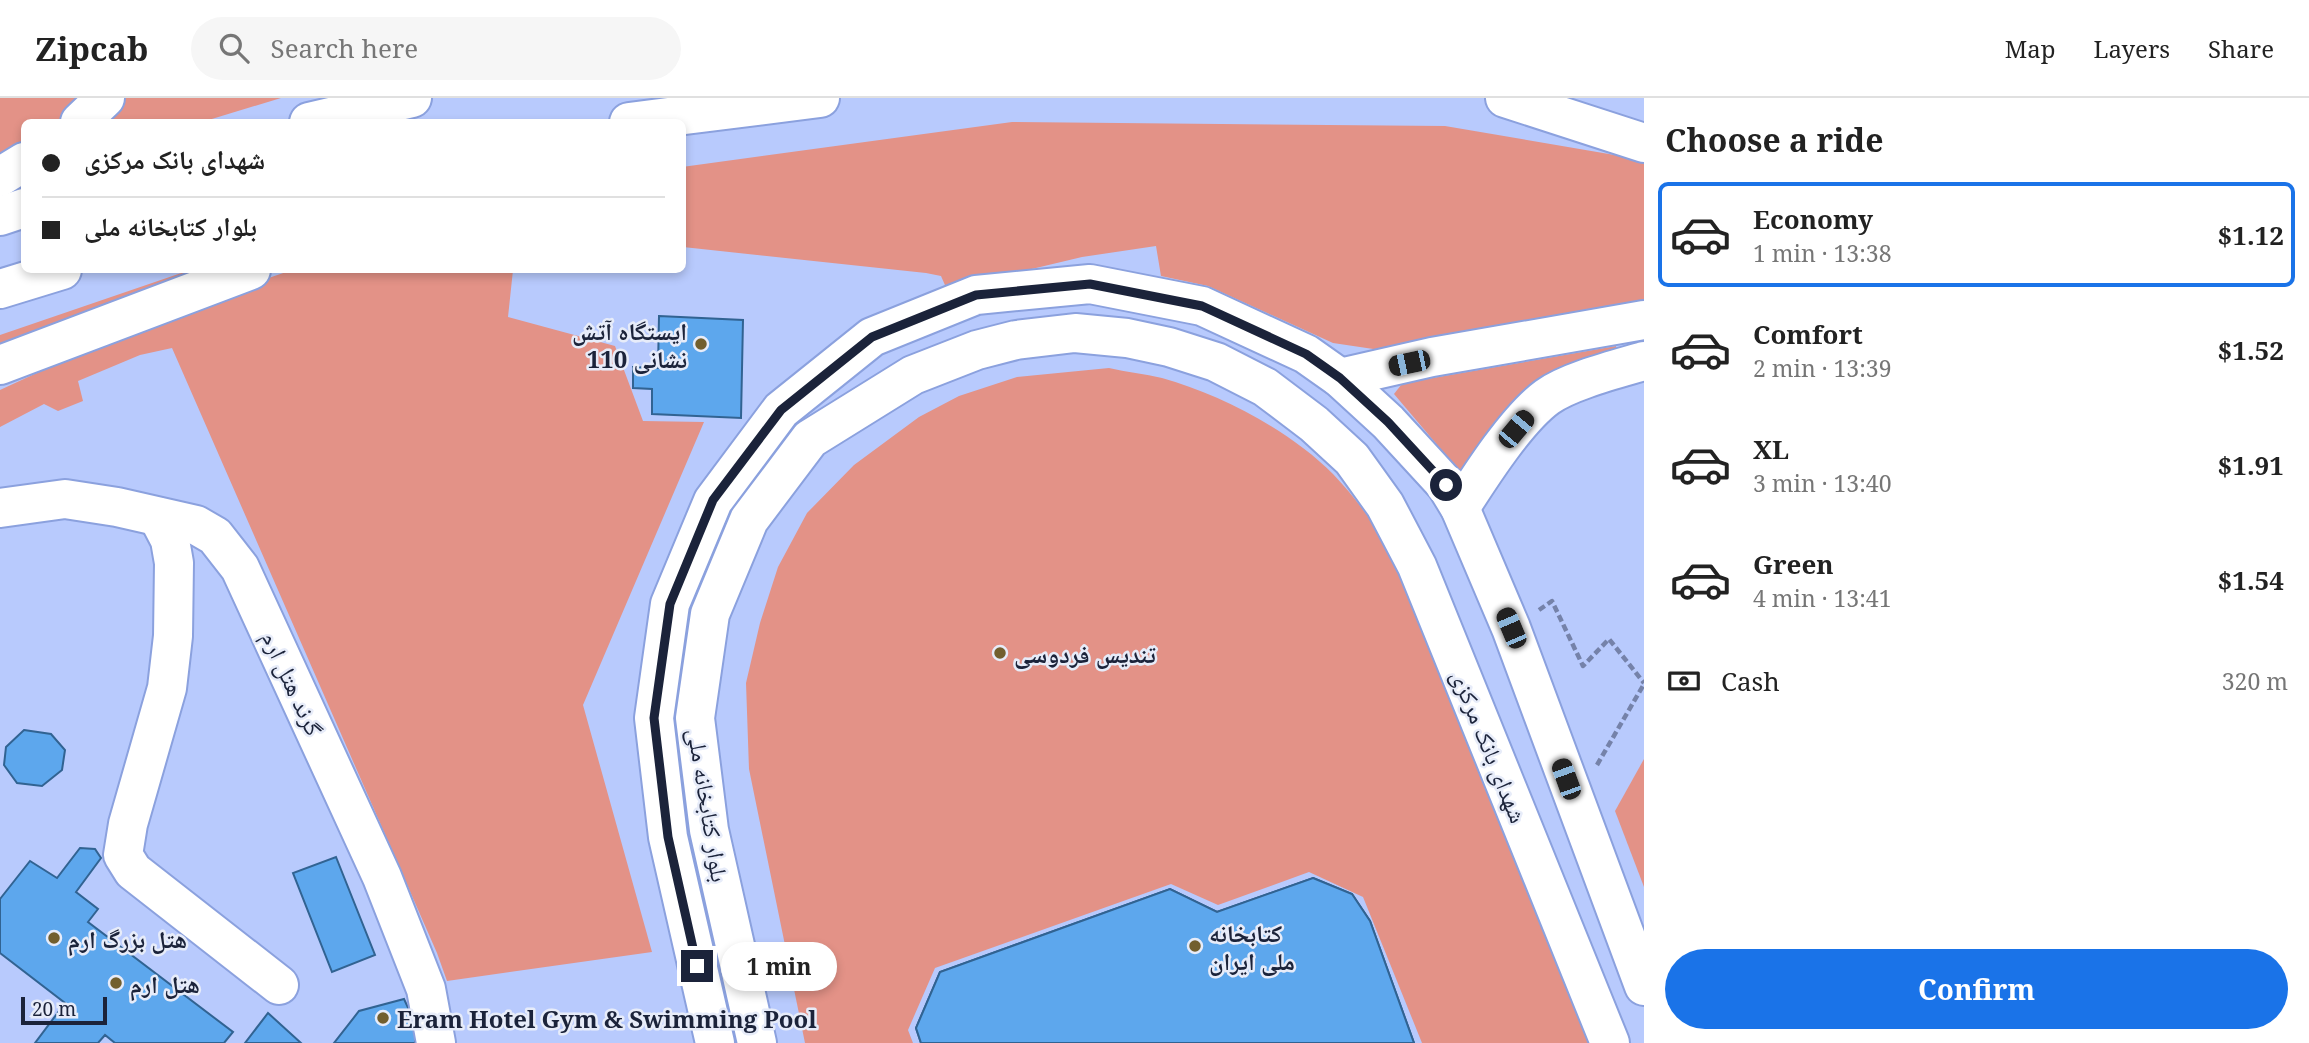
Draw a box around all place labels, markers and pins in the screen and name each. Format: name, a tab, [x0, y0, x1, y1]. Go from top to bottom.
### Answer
place label: ایستگاه آتش نشانی 110	[572, 314, 687, 375]
marker: ایستگاه آتش نشانی 110	[693, 336, 709, 352]
place label: تندیس فردوسی	[1014, 637, 1156, 670]
marker: تندیس فردوسی	[992, 645, 1008, 661]
place label: کتابخانه ملی ایران	[1209, 916, 1295, 977]
place label: هتل بزرگ ارم	[68, 922, 187, 957]
marker: هتل بزرگ ارم	[46, 930, 62, 946]
marker: کتابخانه ملی ایران	[1187, 938, 1203, 954]
place label: هتل ارم	[130, 967, 200, 1002]
marker: هتل ارم	[108, 975, 124, 991]
place label: Eram Hotel Gym & Swimming Pool	[397, 1002, 817, 1035]
marker: Eram Hotel Gym & Swimming Pool	[375, 1010, 391, 1026]

